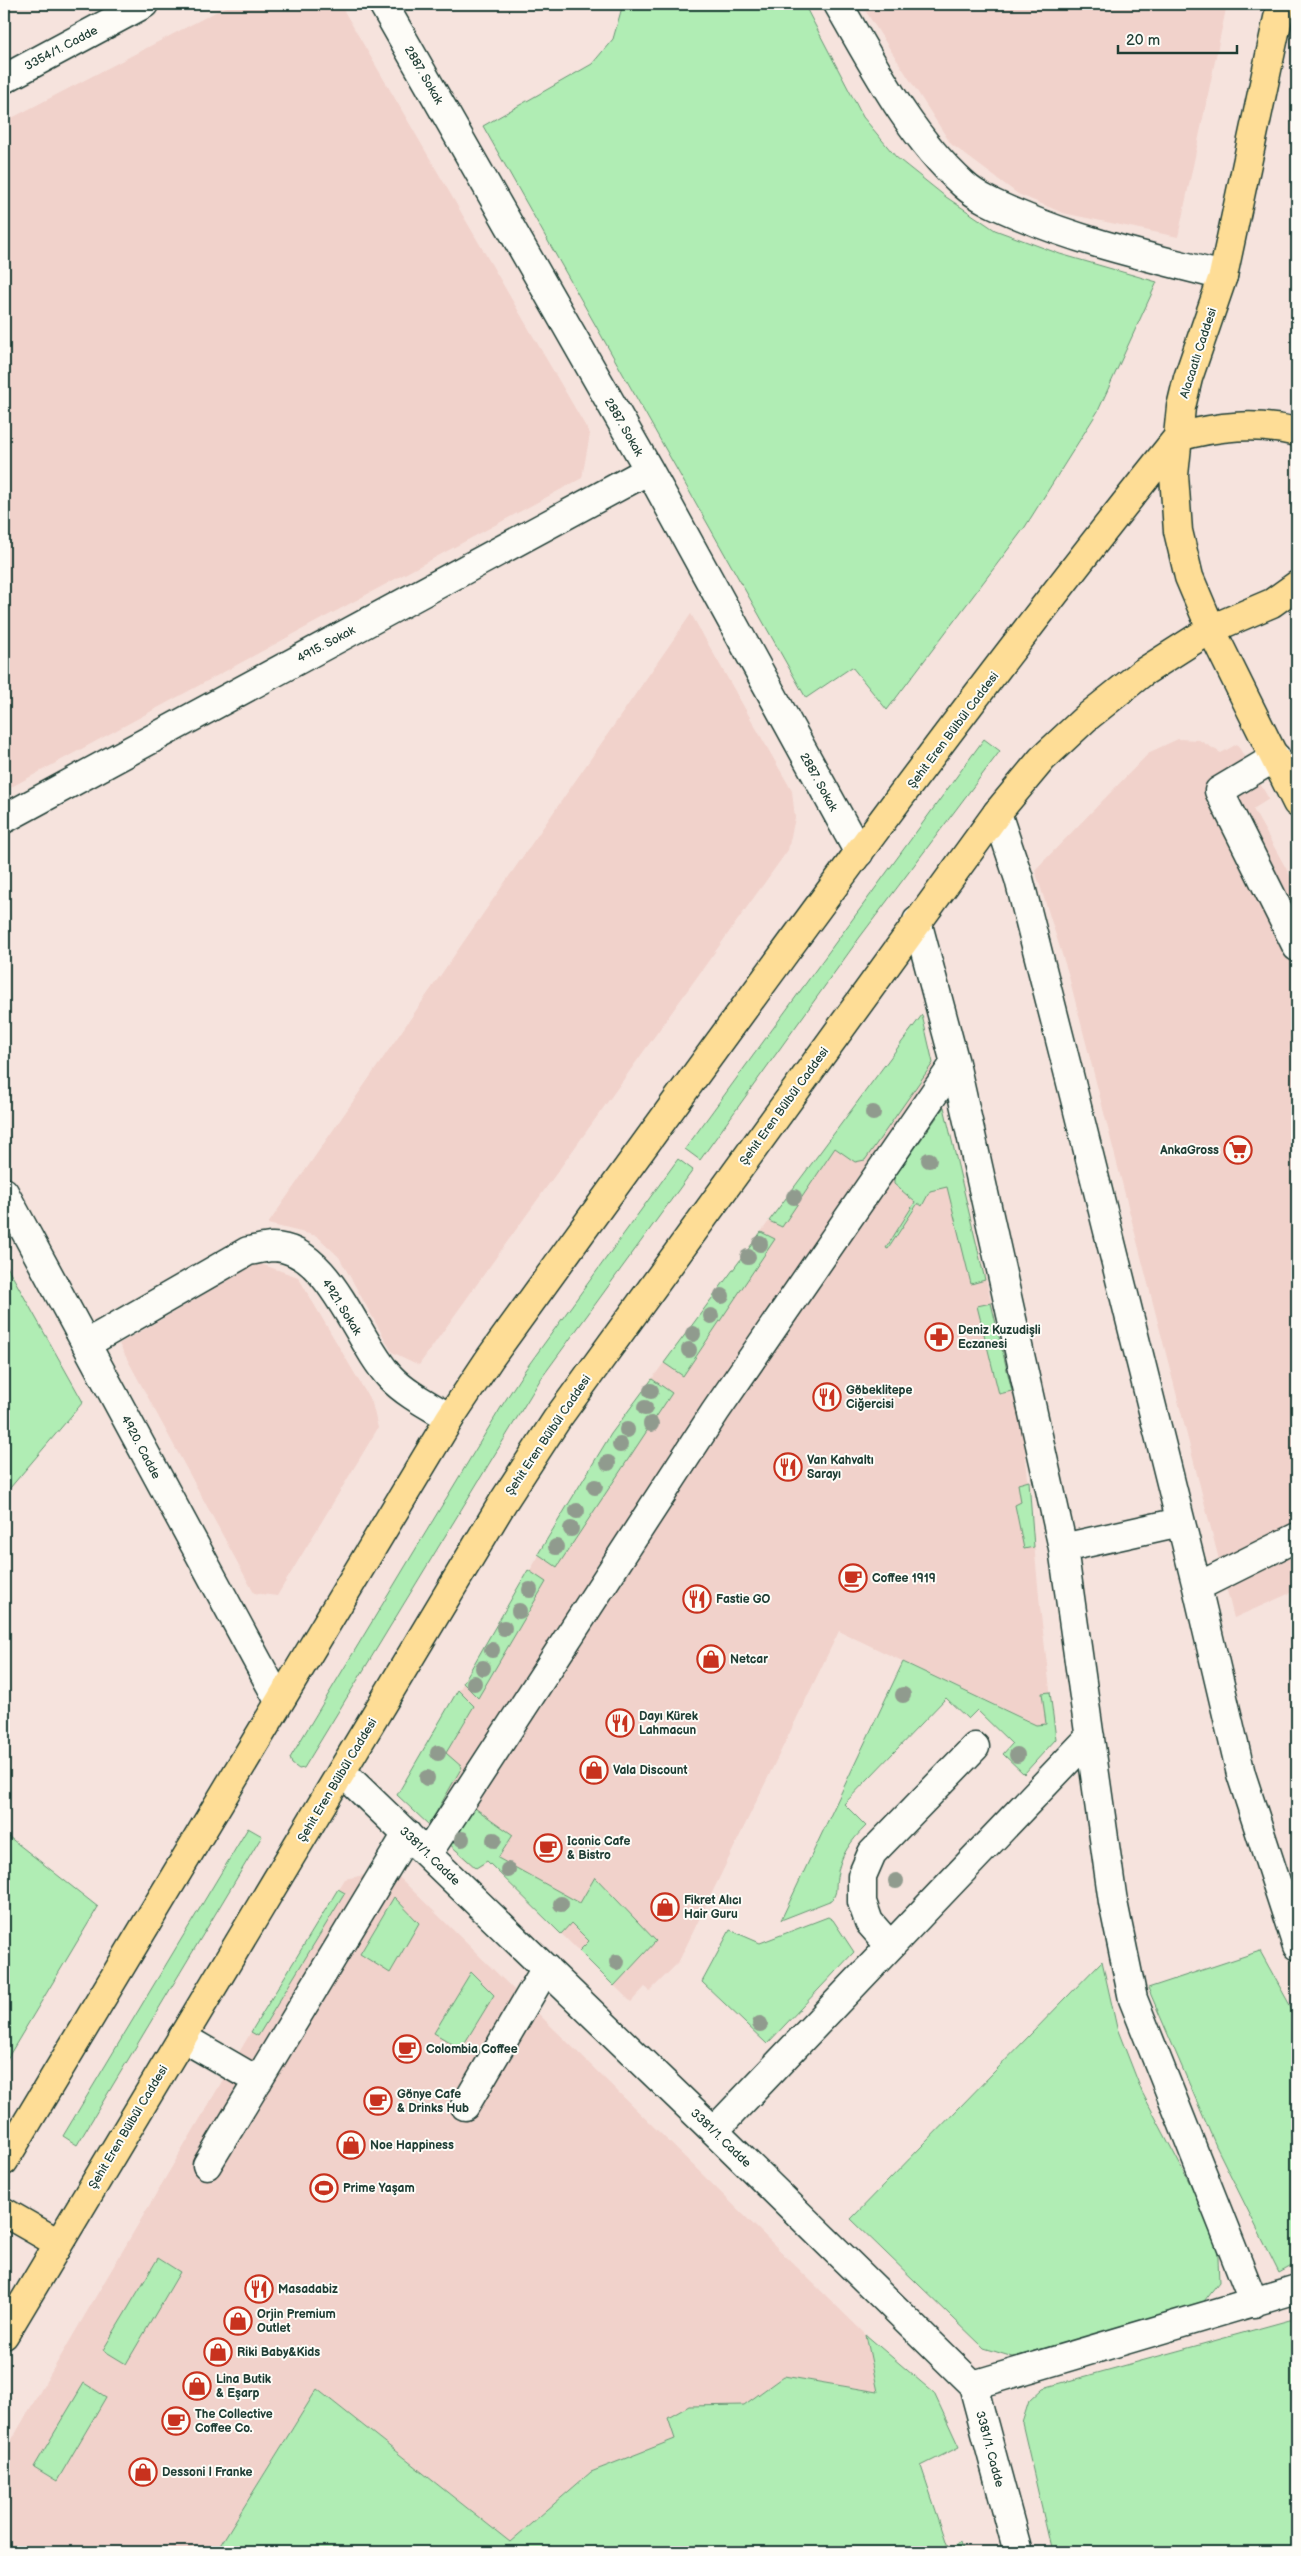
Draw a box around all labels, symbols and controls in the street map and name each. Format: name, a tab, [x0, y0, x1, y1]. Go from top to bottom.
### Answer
scale bar	[1118, 22, 1237, 54]
street label: 3354/1. Cadde	[22, 23, 100, 74]
text: 20 m	[1126, 31, 1160, 50]
street label: 2887. Sokak	[401, 43, 446, 107]
street label: Alacaatlı Caddesi	[1177, 306, 1220, 400]
street label: 2887. Sokak	[601, 395, 646, 459]
street label: 4915. Sokak	[295, 623, 358, 666]
street label: Şehit Eren Bülbül Caddesi	[905, 669, 1002, 791]
street label: 2887. Sokak	[796, 750, 841, 814]
street label: Şehit Eren Bülbül Caddesi	[737, 1044, 832, 1168]
supermarket icon: AnkaGross	[1223, 1135, 1253, 1165]
place label: AnkaGross	[1159, 1143, 1219, 1158]
street label: 4921. Sokak	[318, 1276, 365, 1338]
pharmacy icon: Deniz Kuzudişli Eczanesi	[924, 1322, 954, 1352]
place label: Deniz Kuzudişli Eczanesi	[958, 1323, 1041, 1352]
street label: Şehit Eren Bülbül Caddesi	[503, 1372, 594, 1498]
restaurant icon: Göbeklitepe Ciğercisi	[812, 1382, 842, 1412]
place label: Göbeklitepe Ciğercisi	[846, 1383, 912, 1412]
street label: 4920. Cadde	[117, 1413, 164, 1482]
restaurant icon: Van Kahvaltı Sarayı	[773, 1452, 803, 1482]
place label: Van Kahvaltı Sarayı	[807, 1453, 874, 1482]
cafe icon: Coffee 1919	[838, 1563, 868, 1593]
place label: Coffee 1919	[872, 1571, 936, 1586]
restaurant icon: Fastie GO	[682, 1584, 712, 1614]
place label: Fastie GO	[716, 1592, 771, 1607]
shop icon: Netcar	[696, 1644, 726, 1674]
place label: Netcar	[730, 1652, 768, 1667]
restaurant icon: Dayı Kürek Lahmacun	[605, 1708, 635, 1738]
place label: Dayı Kürek Lahmacun	[639, 1709, 699, 1738]
street label: Şehit Eren Bülbül Caddesi	[294, 1715, 380, 1845]
shop icon: Vala Discount	[579, 1755, 609, 1785]
place label: Vala Discount	[613, 1763, 688, 1778]
street label: 3381/1. Cadde	[396, 1824, 463, 1889]
cafe icon: Iconic Cafe & Bistro	[533, 1833, 563, 1863]
place label: Iconic Cafe & Bistro	[567, 1834, 630, 1863]
shop icon: Fikret Alıcı Hair Guru	[650, 1892, 680, 1922]
place label: Fikret Alıcı Hair Guru	[684, 1893, 742, 1922]
cafe icon: Colombia Coffee	[392, 2034, 422, 2064]
place label: Colombia Coffee	[426, 2042, 518, 2057]
street label: Şehit Eren Bülbül Caddesi	[85, 2062, 171, 2192]
cafe icon: Gönye Cafe & Drinks Hub	[363, 2086, 393, 2116]
place label: Gönye Cafe & Drinks Hub	[397, 2087, 469, 2116]
street label: 3381/1. Cadde	[687, 2106, 754, 2171]
shop icon: Noe Happiness	[336, 2130, 366, 2160]
place label: Noe Happiness	[370, 2138, 454, 2153]
sports icon: Prime Yaşam	[309, 2173, 339, 2203]
place label: Prime Yaşam	[343, 2181, 415, 2196]
restaurant icon: Masadabiz	[244, 2274, 274, 2304]
place label: Masadabiz	[278, 2282, 338, 2297]
shop icon: Orjin Premium Outlet	[223, 2306, 253, 2336]
place label: Orjin Premium Outlet	[257, 2307, 336, 2336]
shop icon: Riki Baby&Kids	[203, 2337, 233, 2367]
place label: Riki Baby&Kids	[237, 2345, 320, 2360]
shop icon: Lina Butik & Eşarp	[182, 2371, 212, 2401]
place label: Lina Butik & Eşarp	[216, 2372, 272, 2401]
cafe icon: The Collective Coffee Co.	[161, 2406, 191, 2436]
place label: The Collective Coffee Co.	[195, 2407, 273, 2436]
street label: 3381/1. Cadde	[972, 2409, 1007, 2489]
shop icon: Dessoni | Franke	[128, 2457, 158, 2487]
place label: Dessoni | Franke	[162, 2465, 253, 2480]

